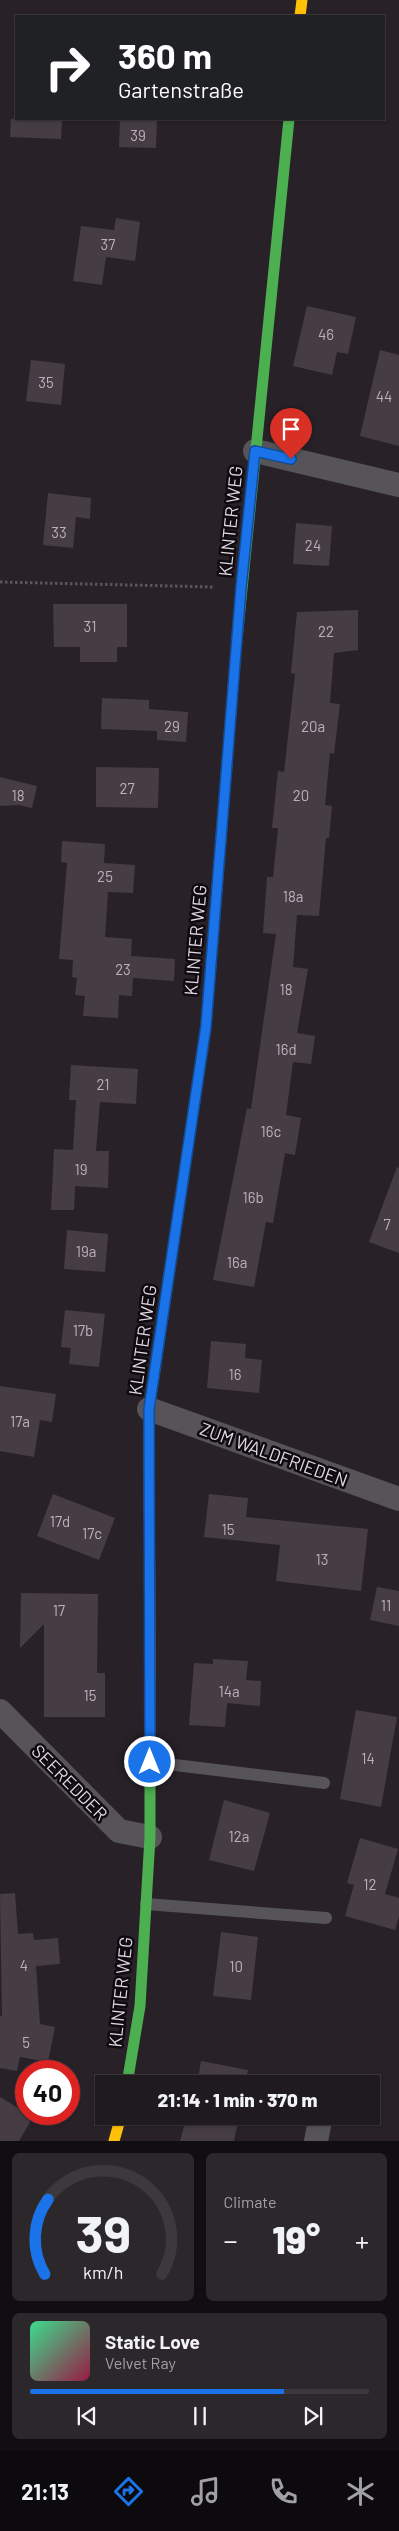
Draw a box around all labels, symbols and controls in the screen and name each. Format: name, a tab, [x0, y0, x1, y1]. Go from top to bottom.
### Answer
text: 360 m	[118, 34, 212, 76]
icon: right	[35, 35, 100, 100]
text: Gartenstraße	[118, 76, 244, 102]
house number: 39	[130, 126, 146, 144]
house number: 37	[101, 235, 115, 253]
house number: 46	[318, 325, 334, 343]
house number: 35	[38, 373, 54, 391]
house number: 44	[376, 387, 392, 405]
pin	[270, 408, 312, 459]
icon: arrive	[277, 415, 305, 443]
street label: KLINTER WEG	[213, 465, 247, 577]
house number: 33	[51, 523, 67, 541]
house number: 24	[305, 536, 321, 554]
house number: 31	[84, 617, 96, 635]
house number: 22	[318, 622, 334, 640]
house number: 29	[164, 717, 180, 735]
house number: 20a	[301, 717, 325, 735]
house number: 27	[119, 779, 135, 797]
house number: 18	[11, 786, 25, 804]
house number: 20	[293, 786, 309, 804]
house number: 25	[97, 867, 113, 885]
street label: KLINTER WEG	[179, 884, 211, 996]
house number: 18a	[283, 887, 303, 905]
house number: 23	[115, 960, 131, 978]
house number: 18	[279, 980, 293, 998]
house number: 16d	[275, 1040, 297, 1058]
house number: 21	[96, 1075, 110, 1093]
house number: 16c	[261, 1122, 282, 1140]
house number: 19	[74, 1160, 88, 1178]
house number: 16b	[242, 1188, 264, 1206]
house number: 7	[383, 1215, 391, 1233]
house number: 19a	[76, 1242, 96, 1260]
house number: 16a	[227, 1253, 247, 1271]
street label: KLINTER WEG	[123, 1283, 161, 1397]
house number: 17b	[73, 1321, 93, 1339]
house number: 16	[229, 1365, 241, 1383]
house number: 17a	[10, 1412, 30, 1430]
street label: ZUM WALDFRIEDEN	[197, 1417, 351, 1491]
house number: 17d	[50, 1512, 70, 1530]
house number: 15	[222, 1520, 234, 1538]
house number: 17c	[82, 1524, 102, 1542]
house number: 13	[316, 1550, 328, 1568]
house number: 11	[381, 1596, 391, 1614]
house number: 17	[53, 1601, 65, 1619]
house number: 14a	[218, 1682, 240, 1700]
house number: 15	[84, 1686, 96, 1704]
position arrow	[123, 1735, 175, 1787]
street label: SEEREDDER	[27, 1739, 113, 1825]
house number: 14	[361, 1749, 375, 1767]
house number: 12a	[229, 1827, 249, 1845]
house number: 12	[363, 1875, 377, 1893]
street label: KLINTER WEG	[103, 1936, 137, 2048]
house number: 4	[20, 1956, 28, 1974]
house number: 10	[229, 1957, 243, 1975]
house number: 5	[22, 2033, 30, 2051]
speed limit sign: 40	[15, 2060, 80, 2125]
text: 21:14 · 1 min · 370 m	[157, 2088, 318, 2111]
text: Climate	[224, 2192, 276, 2211]
text: 39	[75, 2201, 131, 2263]
text: 19°	[272, 2216, 320, 2262]
text: −	[224, 2223, 238, 2257]
text: +	[355, 2223, 369, 2257]
text: km/h	[83, 2261, 123, 2283]
text: Static Love	[105, 2330, 200, 2353]
text: Velvet Ray	[105, 2353, 176, 2372]
icon: previous	[73, 2402, 101, 2430]
icon: pause	[186, 2402, 214, 2430]
icon: next	[299, 2402, 327, 2430]
icon: directions	[111, 2474, 146, 2509]
icon: music	[188, 2474, 223, 2509]
icon: phone	[266, 2474, 301, 2509]
icon: climate	[343, 2474, 378, 2509]
text: 21:13	[21, 2478, 69, 2504]

